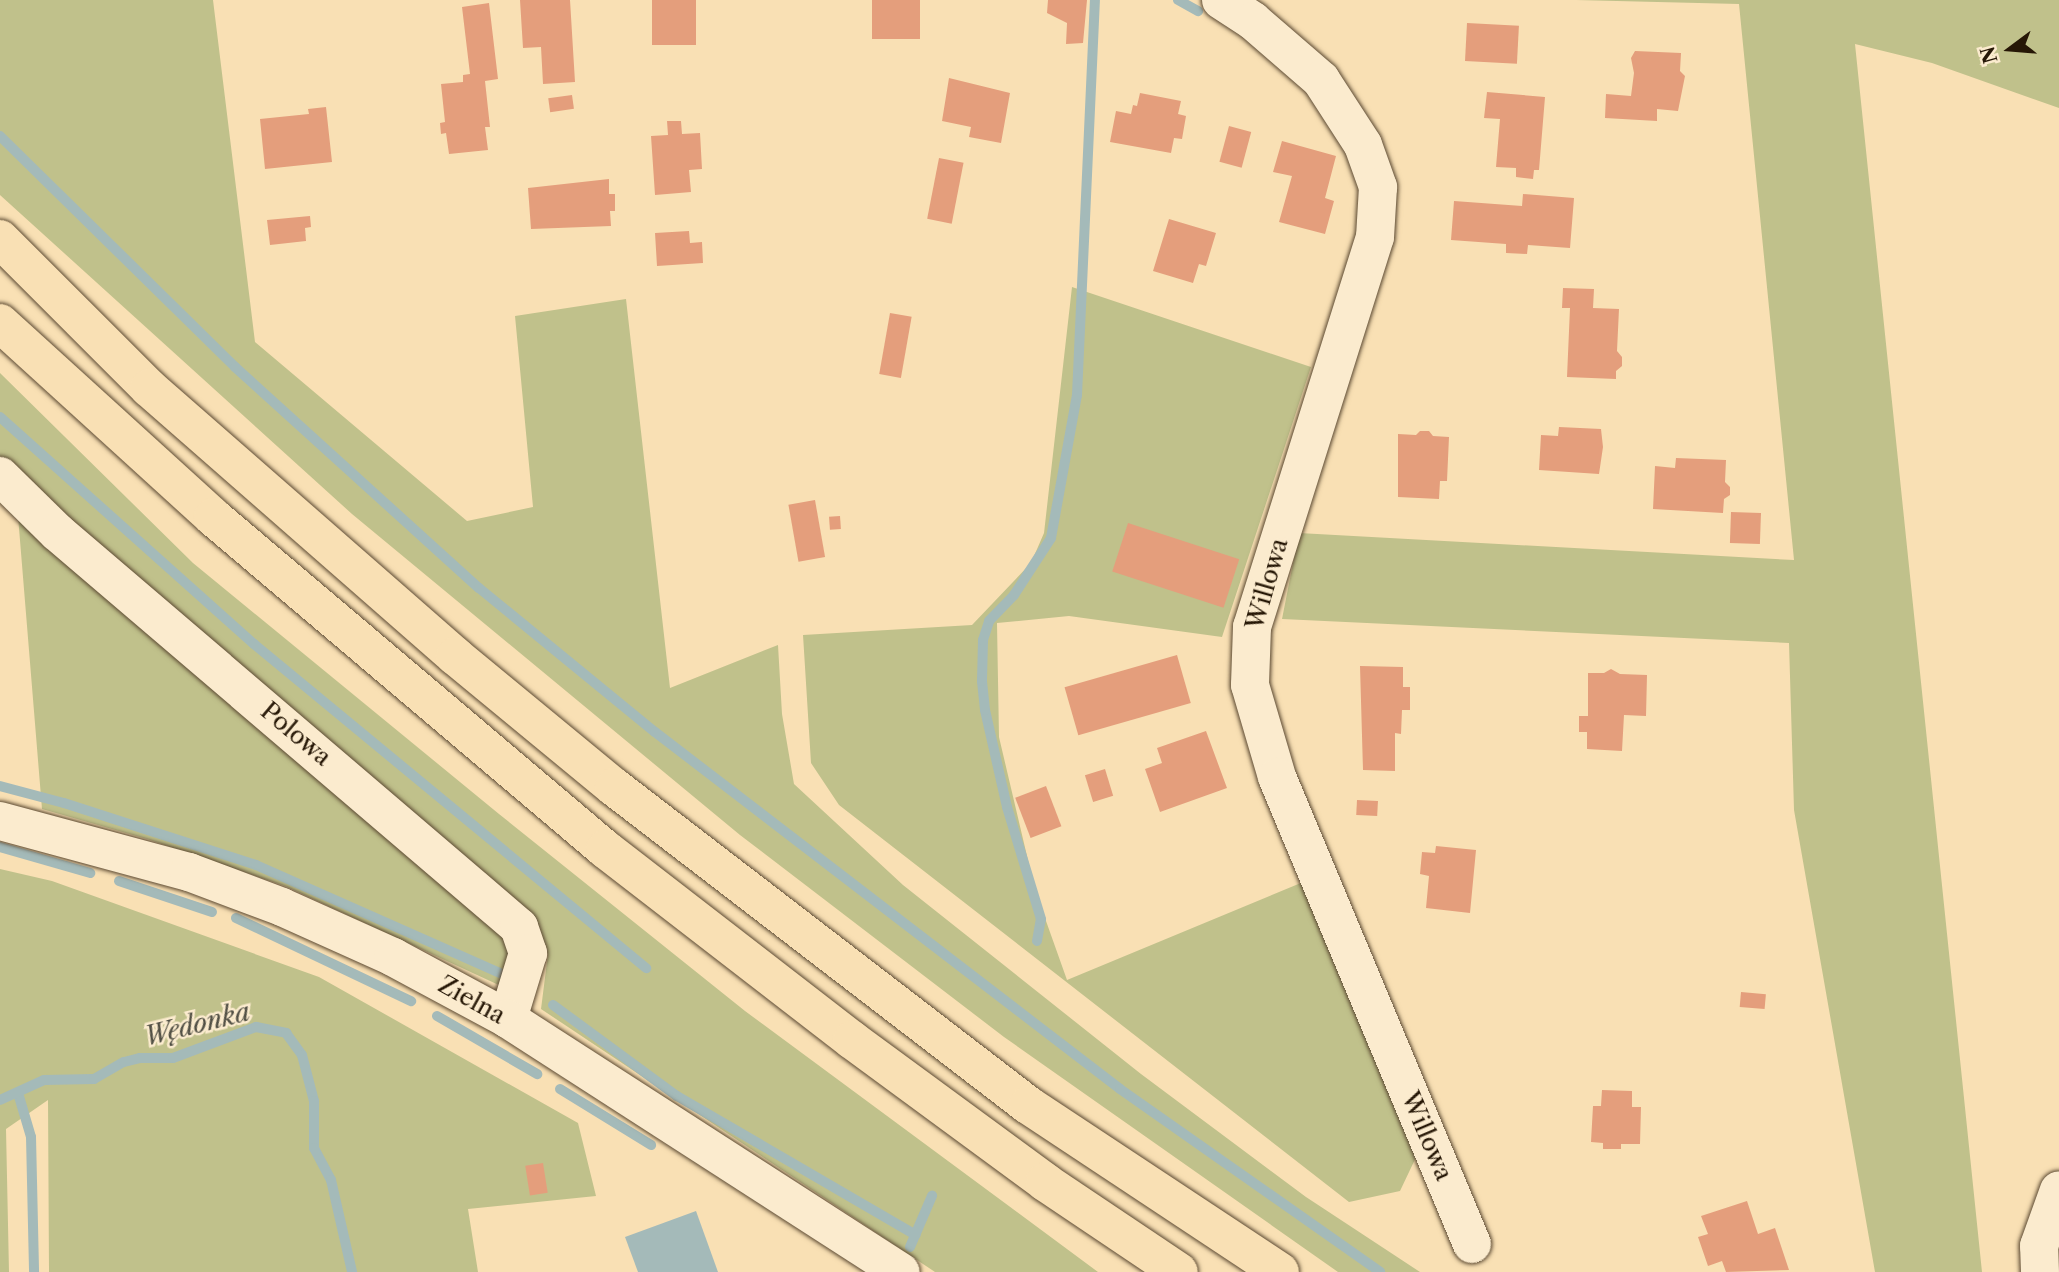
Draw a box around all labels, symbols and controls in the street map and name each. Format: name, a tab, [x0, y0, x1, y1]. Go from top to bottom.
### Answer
north arrow	[1975, 14, 2045, 84]
text: N	[1976, 44, 2003, 66]
street label: Willowa	[1240, 535, 1294, 633]
street label: Polowa	[255, 696, 337, 772]
street label: Zielna	[434, 970, 510, 1030]
water label: Wędonka	[141, 997, 253, 1053]
street label: Willowa	[1395, 1087, 1459, 1185]

